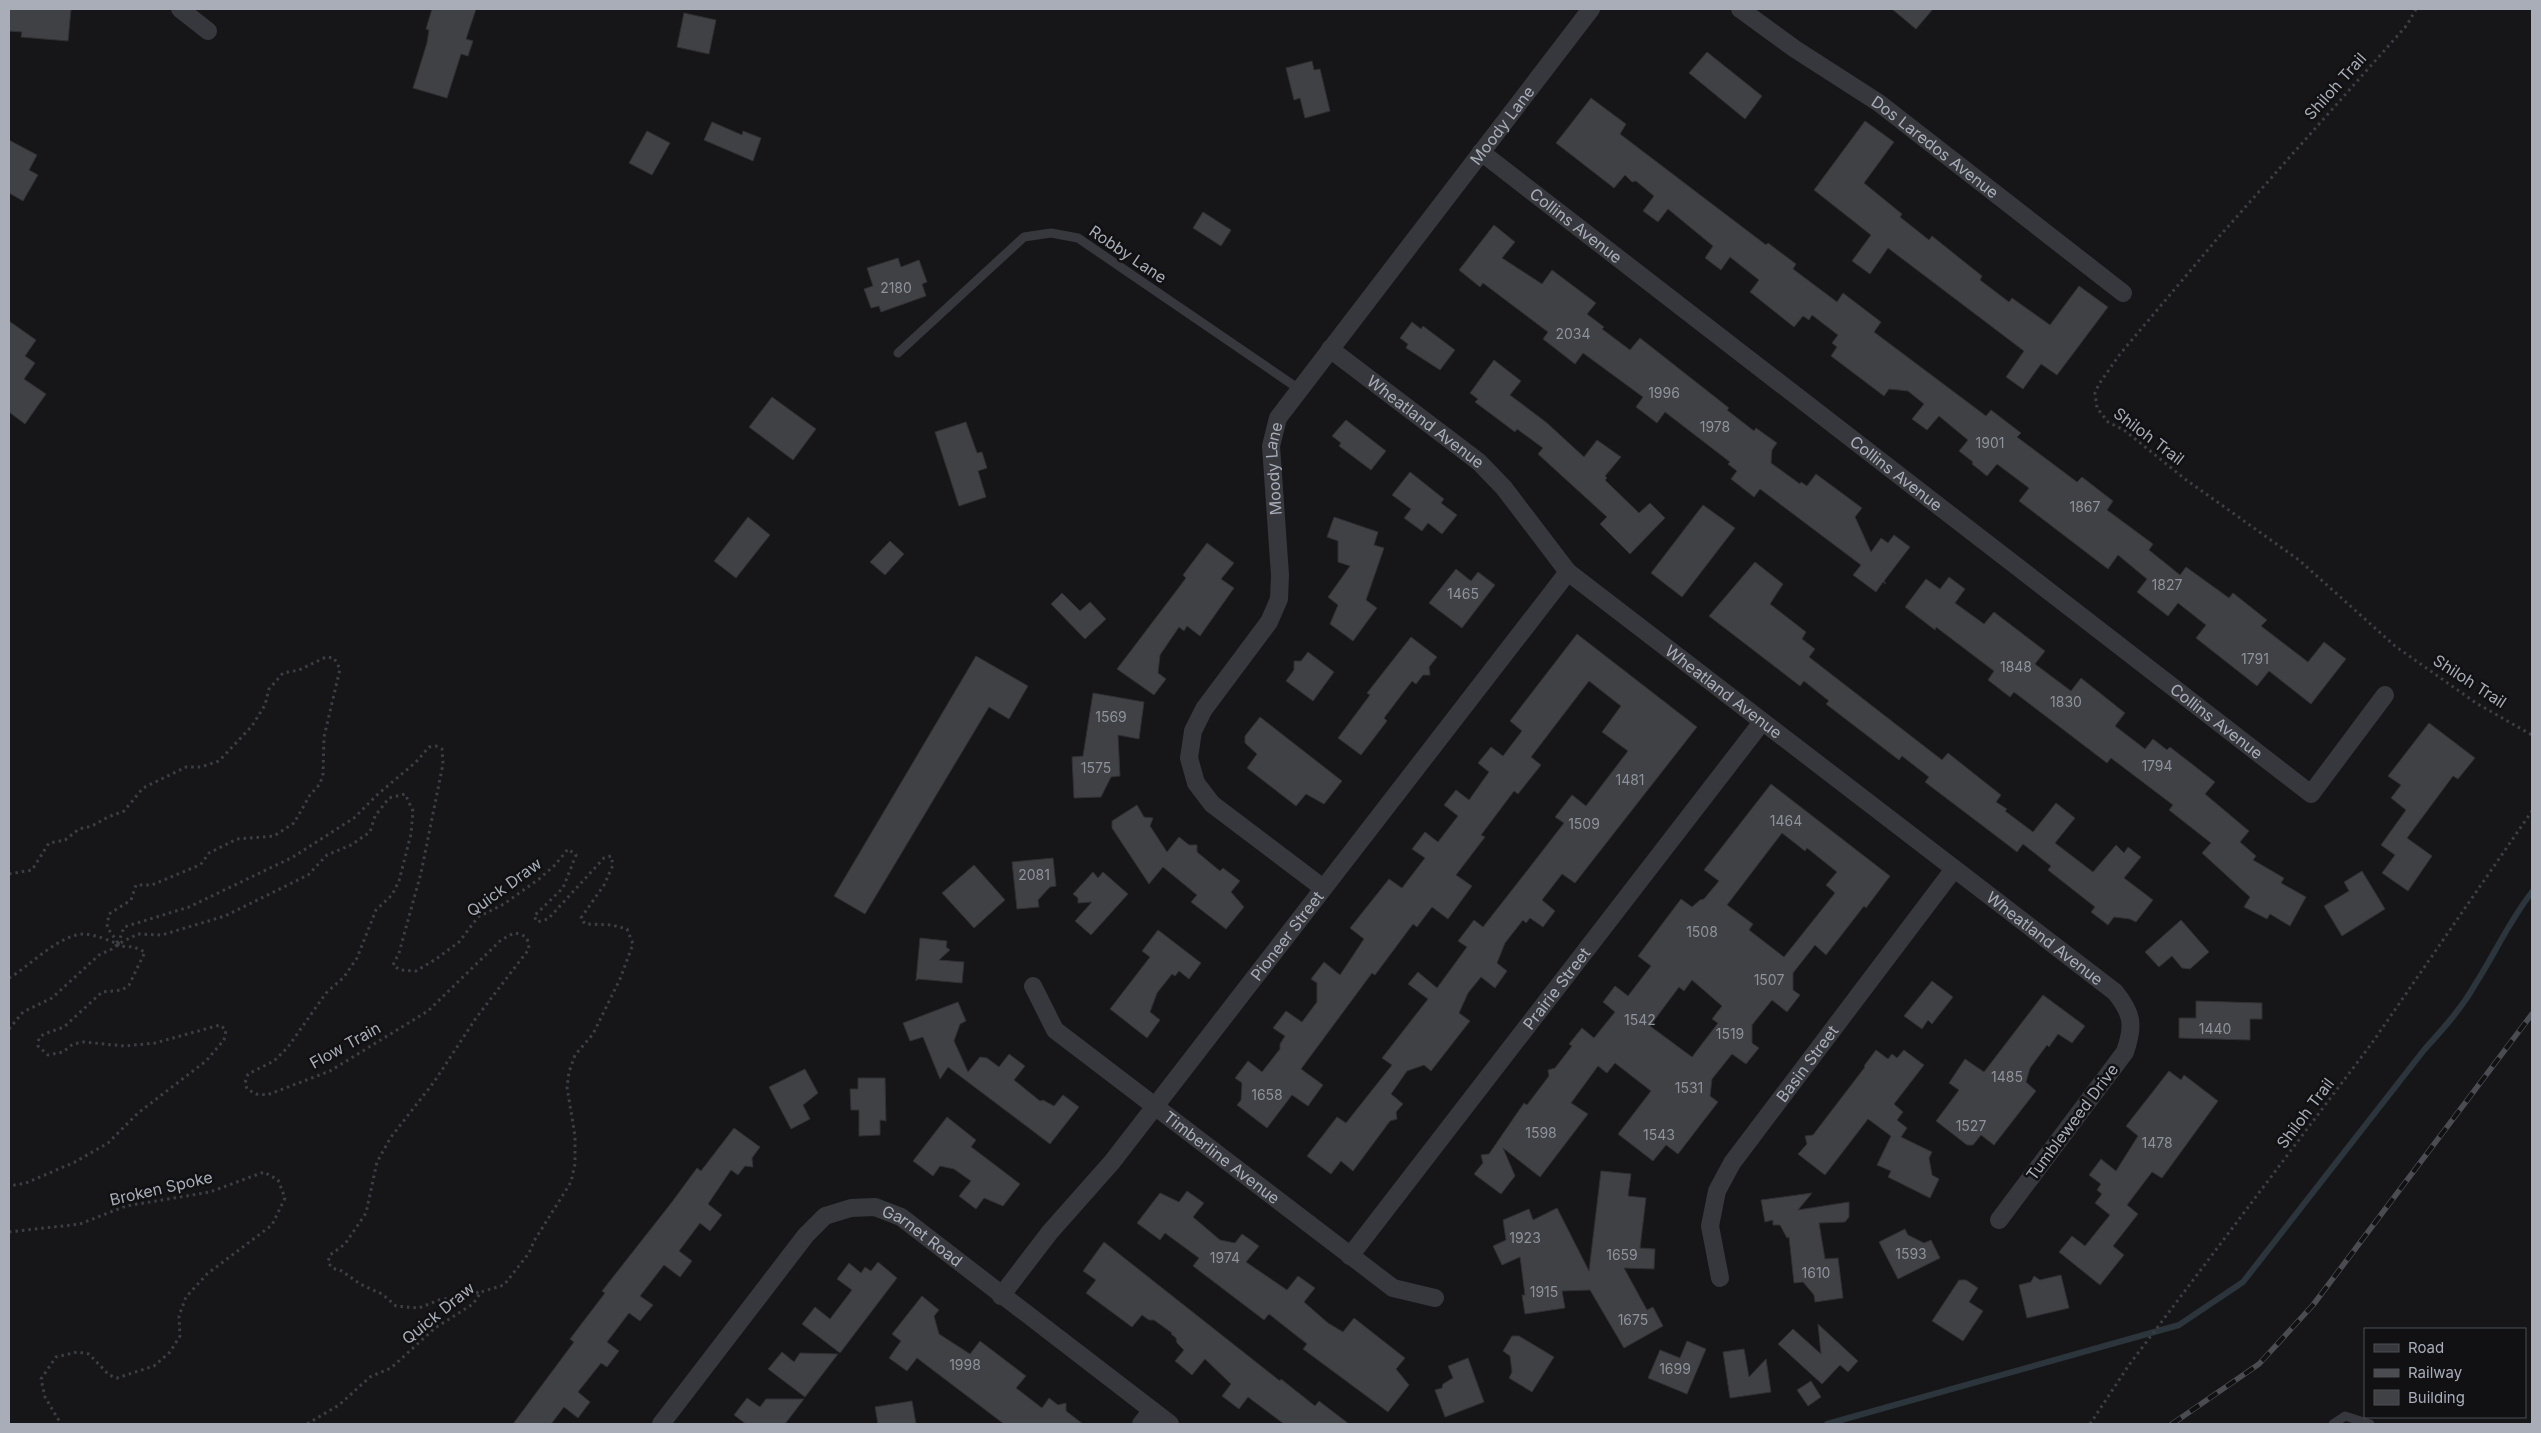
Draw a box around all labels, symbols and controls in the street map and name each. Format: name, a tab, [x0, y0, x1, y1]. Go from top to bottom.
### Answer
street label: Shiloh Trail	[2300, 48, 2370, 124]
street label: Moody Lane	[1466, 82, 1539, 169]
street label: Dos Laredos Avenue	[1868, 91, 2003, 202]
street label: Collins Avenue	[1526, 183, 1626, 267]
street label: Robby Lane	[1085, 221, 1171, 287]
house number: 2180	[880, 279, 912, 296]
house number: 2034	[1555, 325, 1591, 342]
street label: Wheatland Avenue	[1363, 371, 1488, 472]
house number: 1996	[1648, 384, 1680, 401]
street label: Shiloh Trail	[2110, 403, 2188, 469]
house number: 1978	[1700, 418, 1730, 435]
street label: Moody Lane	[1260, 420, 1287, 516]
street label: Collins Avenue	[1846, 431, 1946, 515]
house number: 1901	[1976, 434, 2004, 451]
house number: 1867	[2070, 498, 2101, 515]
house number: 1827	[2152, 576, 2182, 593]
house number: 1465	[1447, 585, 1479, 602]
street label: Wheatland Avenue	[1661, 640, 1786, 743]
house number: 1791	[2241, 650, 2269, 667]
street label: Shiloh Trail	[2430, 650, 2510, 712]
house number: 1848	[2000, 658, 2032, 675]
street label: Collins Avenue	[2166, 679, 2267, 763]
house number: 1830	[2050, 693, 2082, 710]
house number: 1569	[1095, 708, 1127, 725]
house number: 1794	[2141, 757, 2173, 774]
house number: 1575	[1081, 759, 1111, 776]
house number: 1481	[1615, 771, 1645, 788]
house number: 1464	[1770, 812, 1802, 829]
house number: 1509	[1568, 815, 1600, 832]
street label: Quick Draw	[463, 853, 545, 921]
house number: 2081	[1018, 866, 1050, 883]
street label: Pioneer Street	[1246, 887, 1328, 984]
street label: Wheatland Avenue	[1983, 887, 2107, 989]
house number: 1508	[1686, 923, 1718, 940]
street label: Prairie Street	[1519, 943, 1594, 1033]
house number: 1507	[1754, 971, 1784, 988]
house number: 1542	[1624, 1011, 1656, 1028]
street label: Flow Train	[306, 1017, 384, 1073]
house number: 1440	[2199, 1020, 2231, 1037]
street label: Basin Street	[1772, 1021, 1842, 1106]
house number: 1519	[1716, 1025, 1744, 1042]
street label: Tumbleweed Drive	[2022, 1060, 2122, 1184]
house number: 1485	[1991, 1068, 2023, 1085]
street label: Shiloh Trail	[2272, 1074, 2338, 1152]
house number: 1531	[1675, 1079, 1703, 1096]
house number: 1658	[1251, 1086, 1283, 1103]
street label: Timberline Avenue	[1160, 1107, 1284, 1208]
house number: 1527	[1956, 1117, 1986, 1134]
house number: 1598	[1525, 1124, 1557, 1141]
house number: 1543	[1643, 1126, 1675, 1143]
house number: 1478	[2141, 1134, 2173, 1151]
street label: Broken Spoke	[108, 1166, 214, 1210]
street label: Garnet Road	[879, 1201, 967, 1271]
house number: 1923	[1509, 1229, 1541, 1246]
house number: 1593	[1895, 1245, 1927, 1262]
house number: 1659	[1606, 1246, 1638, 1263]
house number: 1974	[1210, 1249, 1240, 1266]
house number: 1610	[1802, 1264, 1830, 1281]
street label: Quick Draw	[398, 1278, 478, 1348]
house number: 1915	[1530, 1283, 1558, 1300]
house number: 1675	[1618, 1311, 1648, 1328]
legend	[2364, 1328, 2526, 1418]
text: Road	[2408, 1338, 2444, 1357]
house number: 1998	[949, 1356, 981, 1373]
house number: 1699	[1659, 1360, 1691, 1377]
text: Railway	[2408, 1363, 2463, 1382]
text: Building	[2408, 1388, 2465, 1407]

